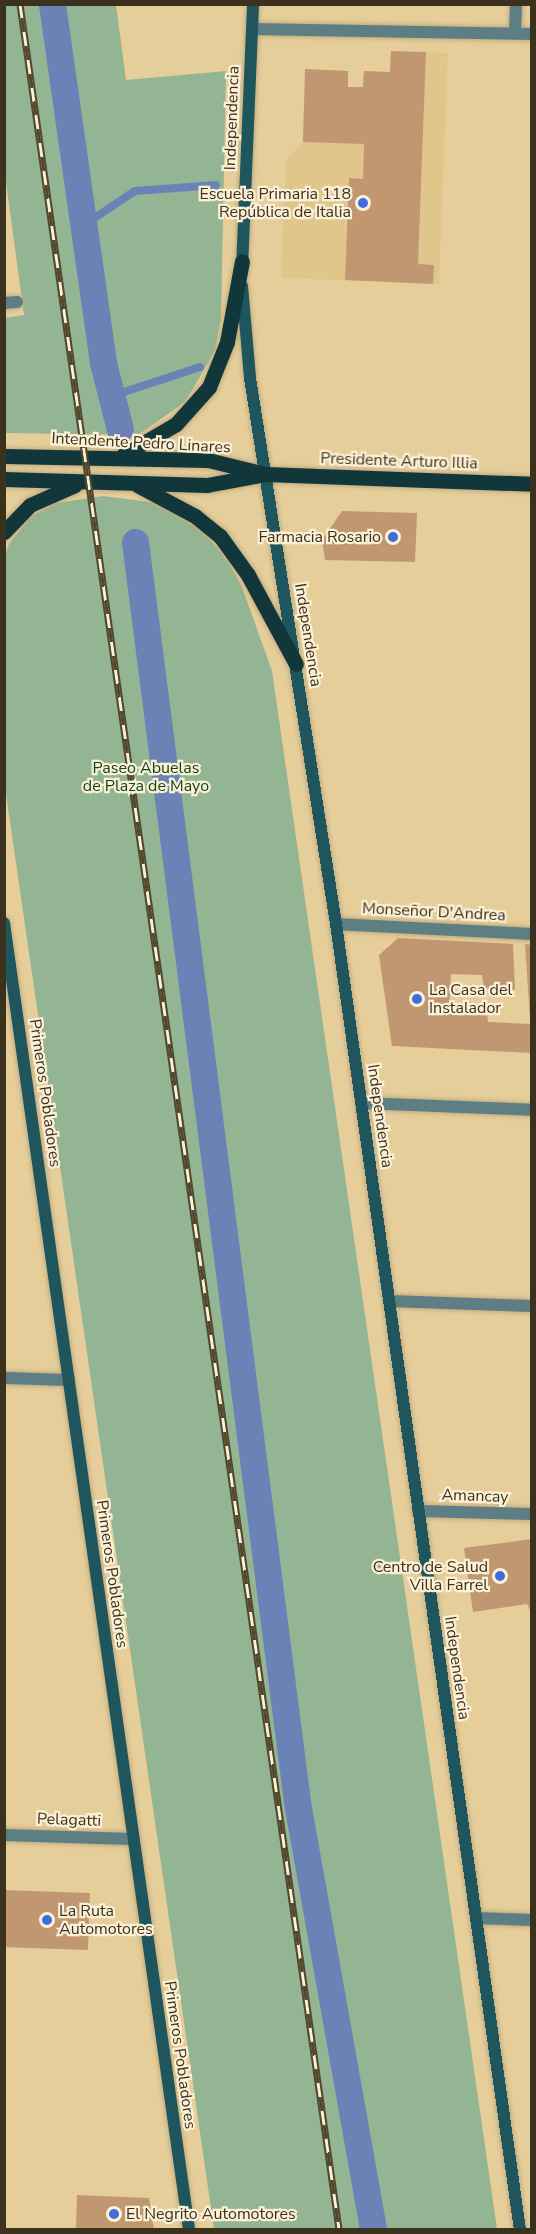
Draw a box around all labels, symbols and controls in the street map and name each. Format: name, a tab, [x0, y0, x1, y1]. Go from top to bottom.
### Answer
street label: Independencia	[221, 65, 243, 171]
place label: Escuela Primaria 118 República de Italia	[199, 184, 351, 222]
marker: Escuela Primaria 118 República de Italia	[356, 196, 370, 210]
street label: Intendente Pedro Linares	[51, 429, 231, 457]
street label: Presidente Arturo Illia	[320, 449, 478, 473]
place label: Farmacia Rosario	[259, 527, 381, 547]
marker: Farmacia Rosario	[386, 530, 400, 544]
street label: Independencia	[290, 582, 326, 688]
park label: Paseo Abuelas de Plaza de Mayo	[83, 758, 209, 796]
street label: Monseñor D'Andrea	[362, 899, 506, 925]
place label: La Casa del Instalador	[429, 980, 512, 1018]
marker: La Casa del Instalador	[410, 992, 424, 1006]
street label: Primeros Pobladores	[25, 1018, 65, 1168]
street label: Independencia	[363, 1063, 397, 1169]
street label: Amancay	[441, 1485, 509, 1507]
street label: Primeros Pobladores	[92, 1499, 132, 1649]
place label: Centro de Salud Villa Farrel	[373, 1557, 488, 1595]
marker: Centro de Salud Villa Farrel	[493, 1569, 507, 1583]
street label: Independencia	[440, 1615, 474, 1721]
street label: Pelagatti	[37, 1809, 101, 1831]
place label: La Ruta Automotores	[59, 1901, 153, 1939]
marker: La Ruta Automotores	[40, 1913, 54, 1927]
street label: Primeros Pobladores	[160, 1980, 200, 2130]
place label: El Negrito Automotores	[126, 2204, 296, 2224]
marker: El Negrito Automotores	[107, 2207, 121, 2221]

